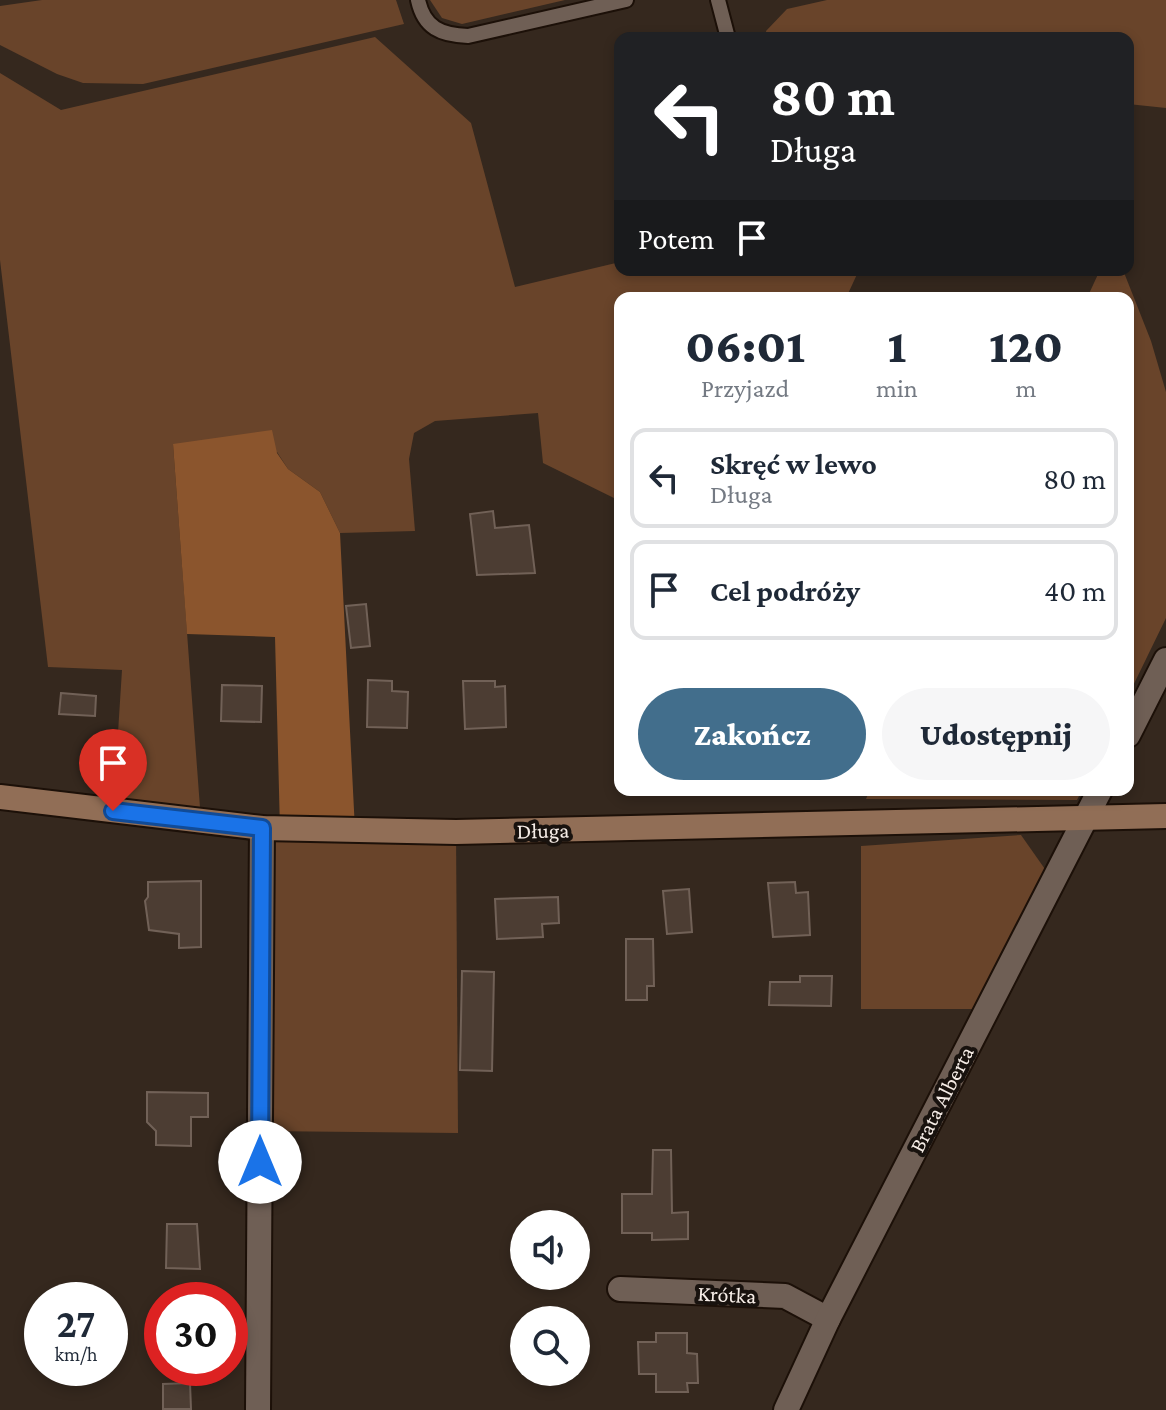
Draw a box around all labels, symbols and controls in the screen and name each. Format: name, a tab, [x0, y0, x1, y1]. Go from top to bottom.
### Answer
icon: left	[638, 64, 742, 168]
text: 80 m	[770, 65, 895, 127]
text: Długa	[770, 130, 856, 170]
icon: arrive	[730, 216, 774, 260]
text: Potem	[638, 222, 714, 255]
text: 06:01	[685, 319, 805, 372]
text: 1	[888, 319, 906, 372]
text: 120	[989, 319, 1063, 372]
text: Przyjazd	[701, 374, 789, 403]
text: min	[876, 374, 918, 403]
text: m	[1015, 374, 1036, 403]
text: Skręć w lewo	[710, 447, 877, 480]
icon: left	[642, 456, 686, 500]
text: 80 m	[1043, 462, 1106, 495]
text: Długa	[710, 480, 772, 509]
icon: arrive	[642, 568, 686, 612]
text: Cel podróży	[710, 574, 860, 607]
text: 40 m	[1044, 574, 1106, 607]
button: Zakończ	[638, 688, 866, 780]
button: Udostępnij	[882, 688, 1110, 780]
pin	[79, 729, 147, 811]
icon: arrive	[91, 741, 135, 785]
street label: Długa	[516, 818, 570, 843]
street label: Brata Alberta	[904, 1042, 979, 1156]
position arrow	[218, 1120, 302, 1204]
map controls	[510, 1210, 590, 1386]
button: sound	[510, 1210, 590, 1290]
street label: Krótka	[697, 1280, 757, 1309]
speed limit sign: 30	[144, 1282, 248, 1386]
text: 27	[57, 1301, 95, 1346]
button: search	[510, 1306, 590, 1386]
text: km/h	[54, 1343, 98, 1365]

